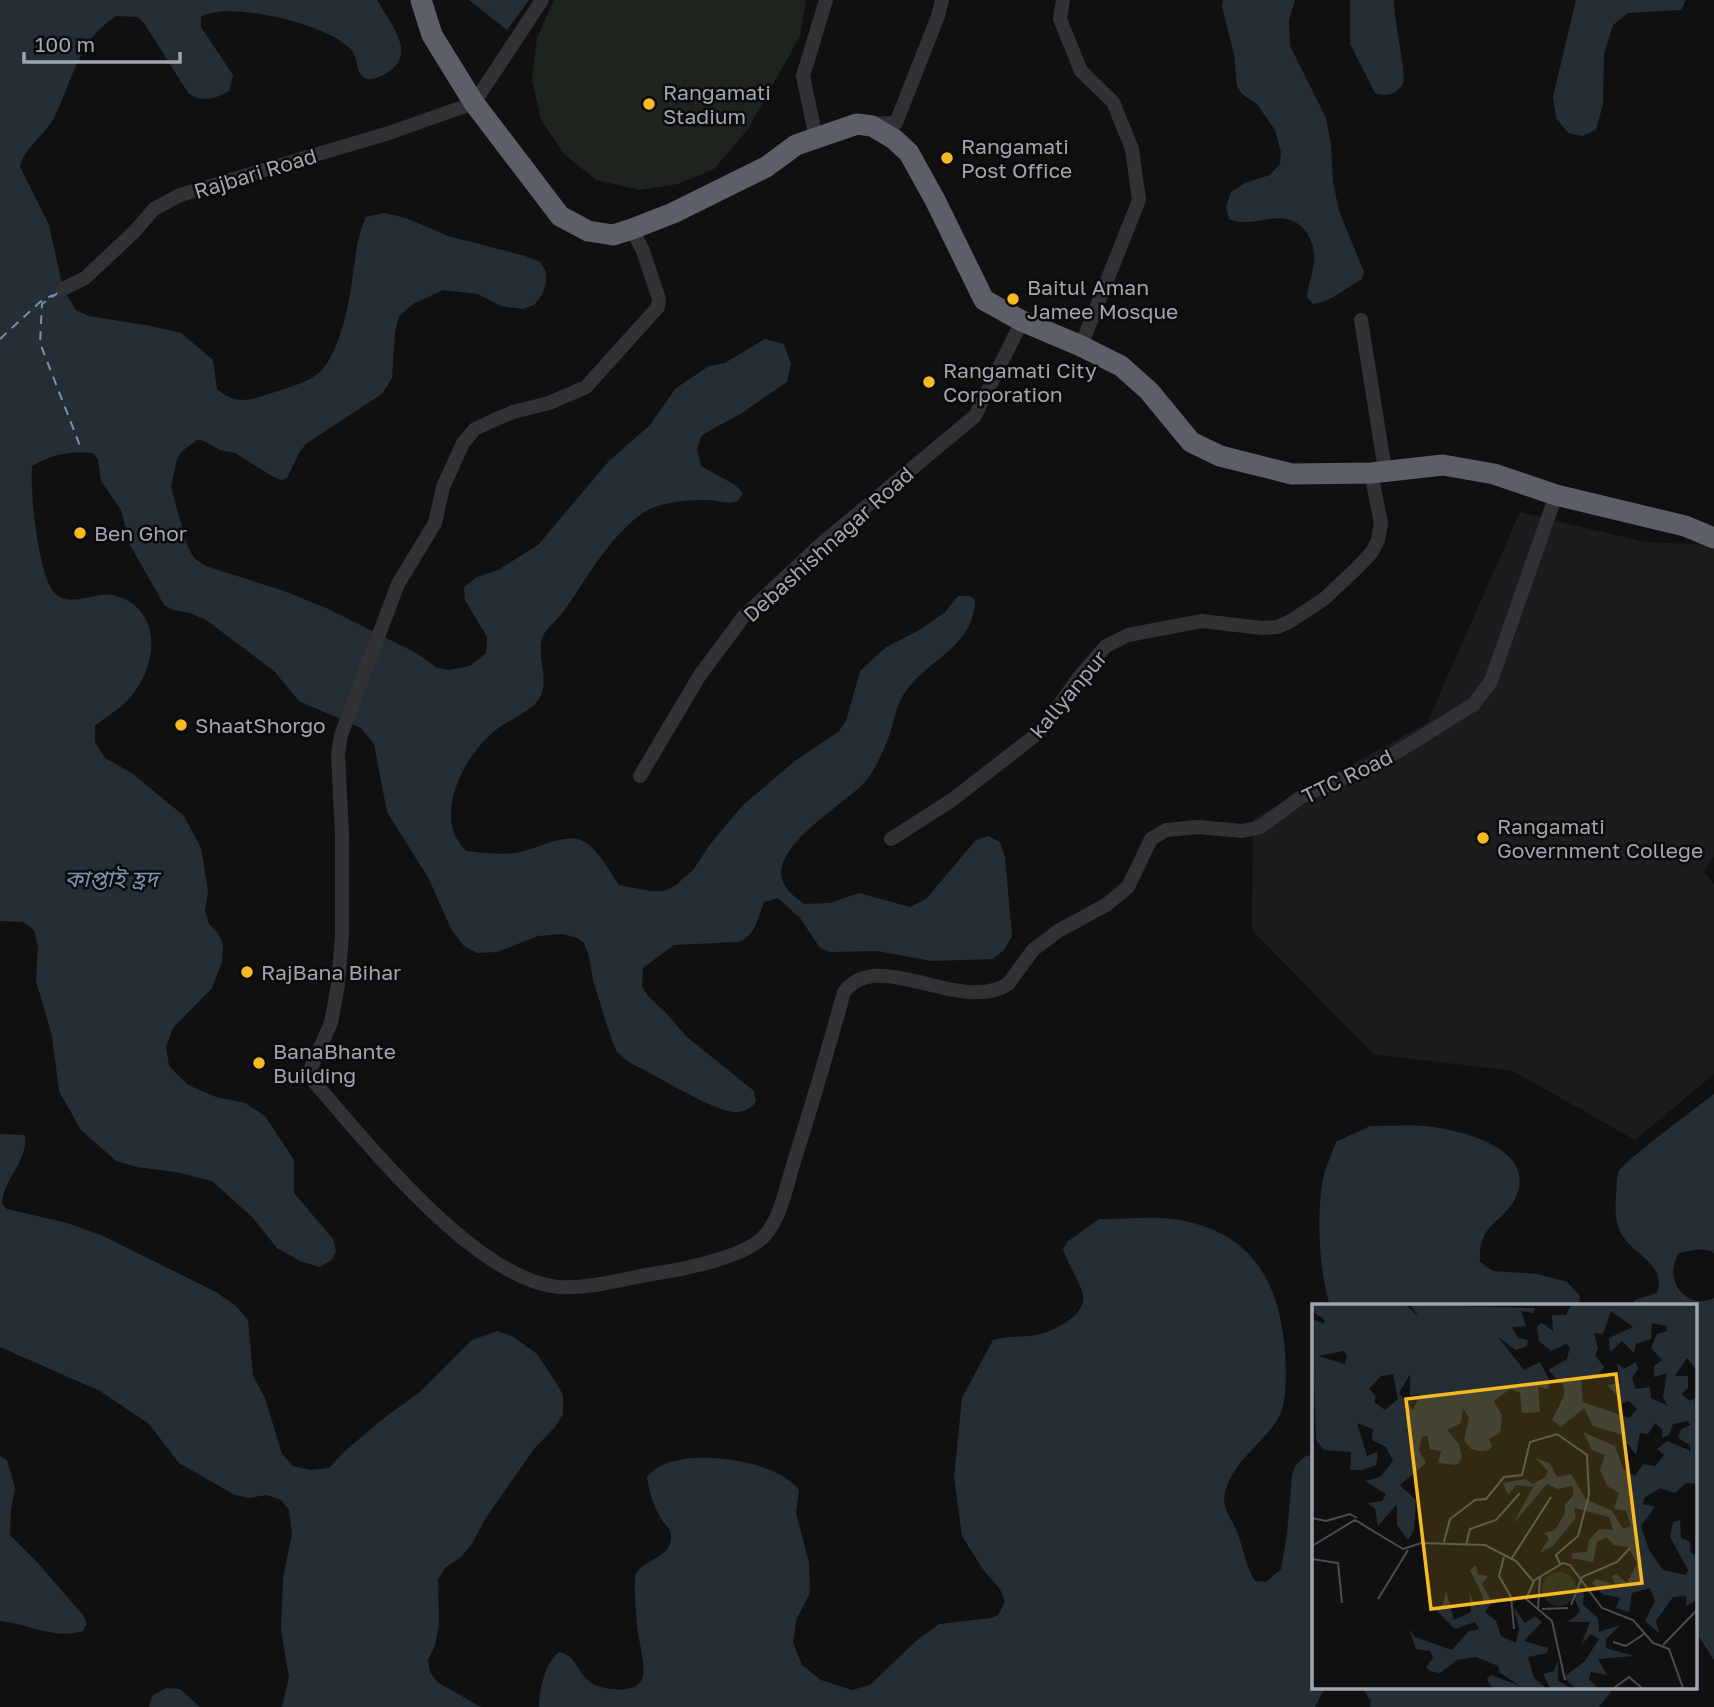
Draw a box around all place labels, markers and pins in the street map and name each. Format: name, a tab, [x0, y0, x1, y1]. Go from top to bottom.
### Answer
place label: Rangamati Stadium	[663, 79, 771, 129]
marker: Rangamati Stadium	[641, 96, 657, 112]
place label: Rangamati Post Office	[961, 133, 1072, 183]
marker: Rangamati Post Office	[939, 150, 955, 166]
place label: Baitul Aman Jamee Mosque	[1027, 274, 1178, 324]
marker: Baitul Aman Jamee Mosque	[1005, 291, 1021, 307]
place label: Rangamati City Corporation	[943, 357, 1097, 407]
marker: Rangamati City Corporation	[921, 374, 937, 390]
place label: Ben Ghor	[94, 520, 187, 546]
marker: Ben Ghor	[72, 525, 88, 541]
place label: ShaatShorgo	[195, 712, 326, 738]
marker: ShaatShorgo	[173, 717, 189, 733]
place label: Rangamati Government College	[1497, 813, 1703, 863]
marker: Rangamati Government College	[1475, 830, 1491, 846]
place label: RajBana Bihar	[261, 959, 401, 985]
marker: RajBana Bihar	[239, 964, 255, 980]
place label: BanaBhante Building	[273, 1038, 396, 1088]
marker: BanaBhante Building	[251, 1055, 267, 1071]

